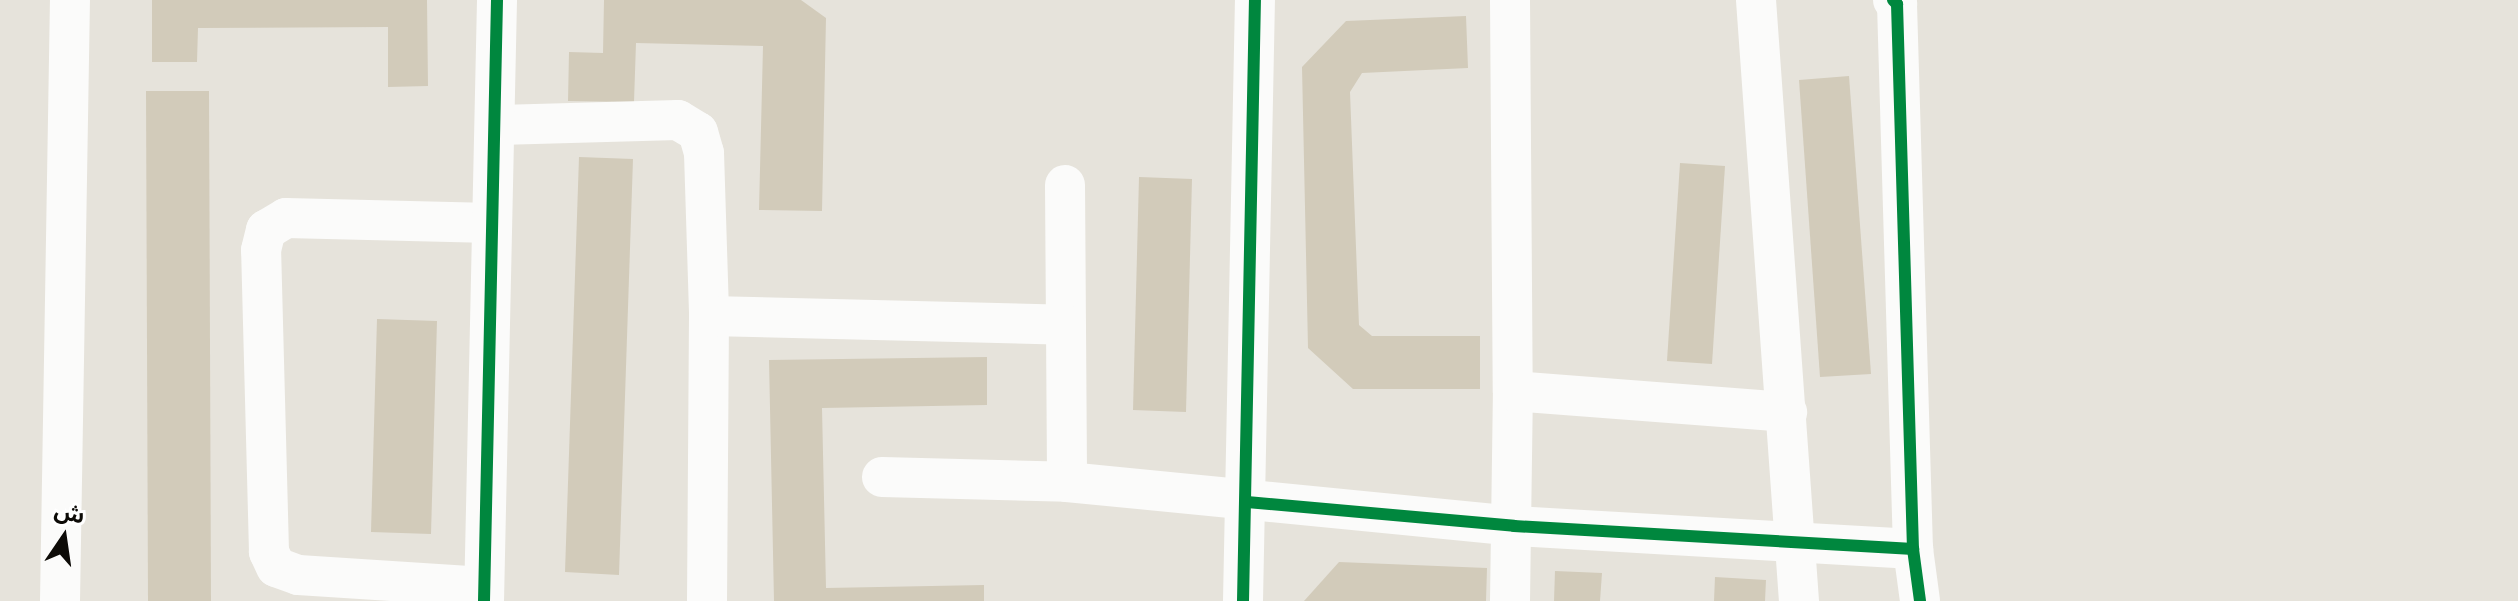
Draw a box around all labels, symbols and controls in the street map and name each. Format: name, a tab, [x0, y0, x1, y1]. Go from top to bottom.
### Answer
north arrow	[24, 497, 104, 577]
text: ش	[52, 497, 87, 530]

